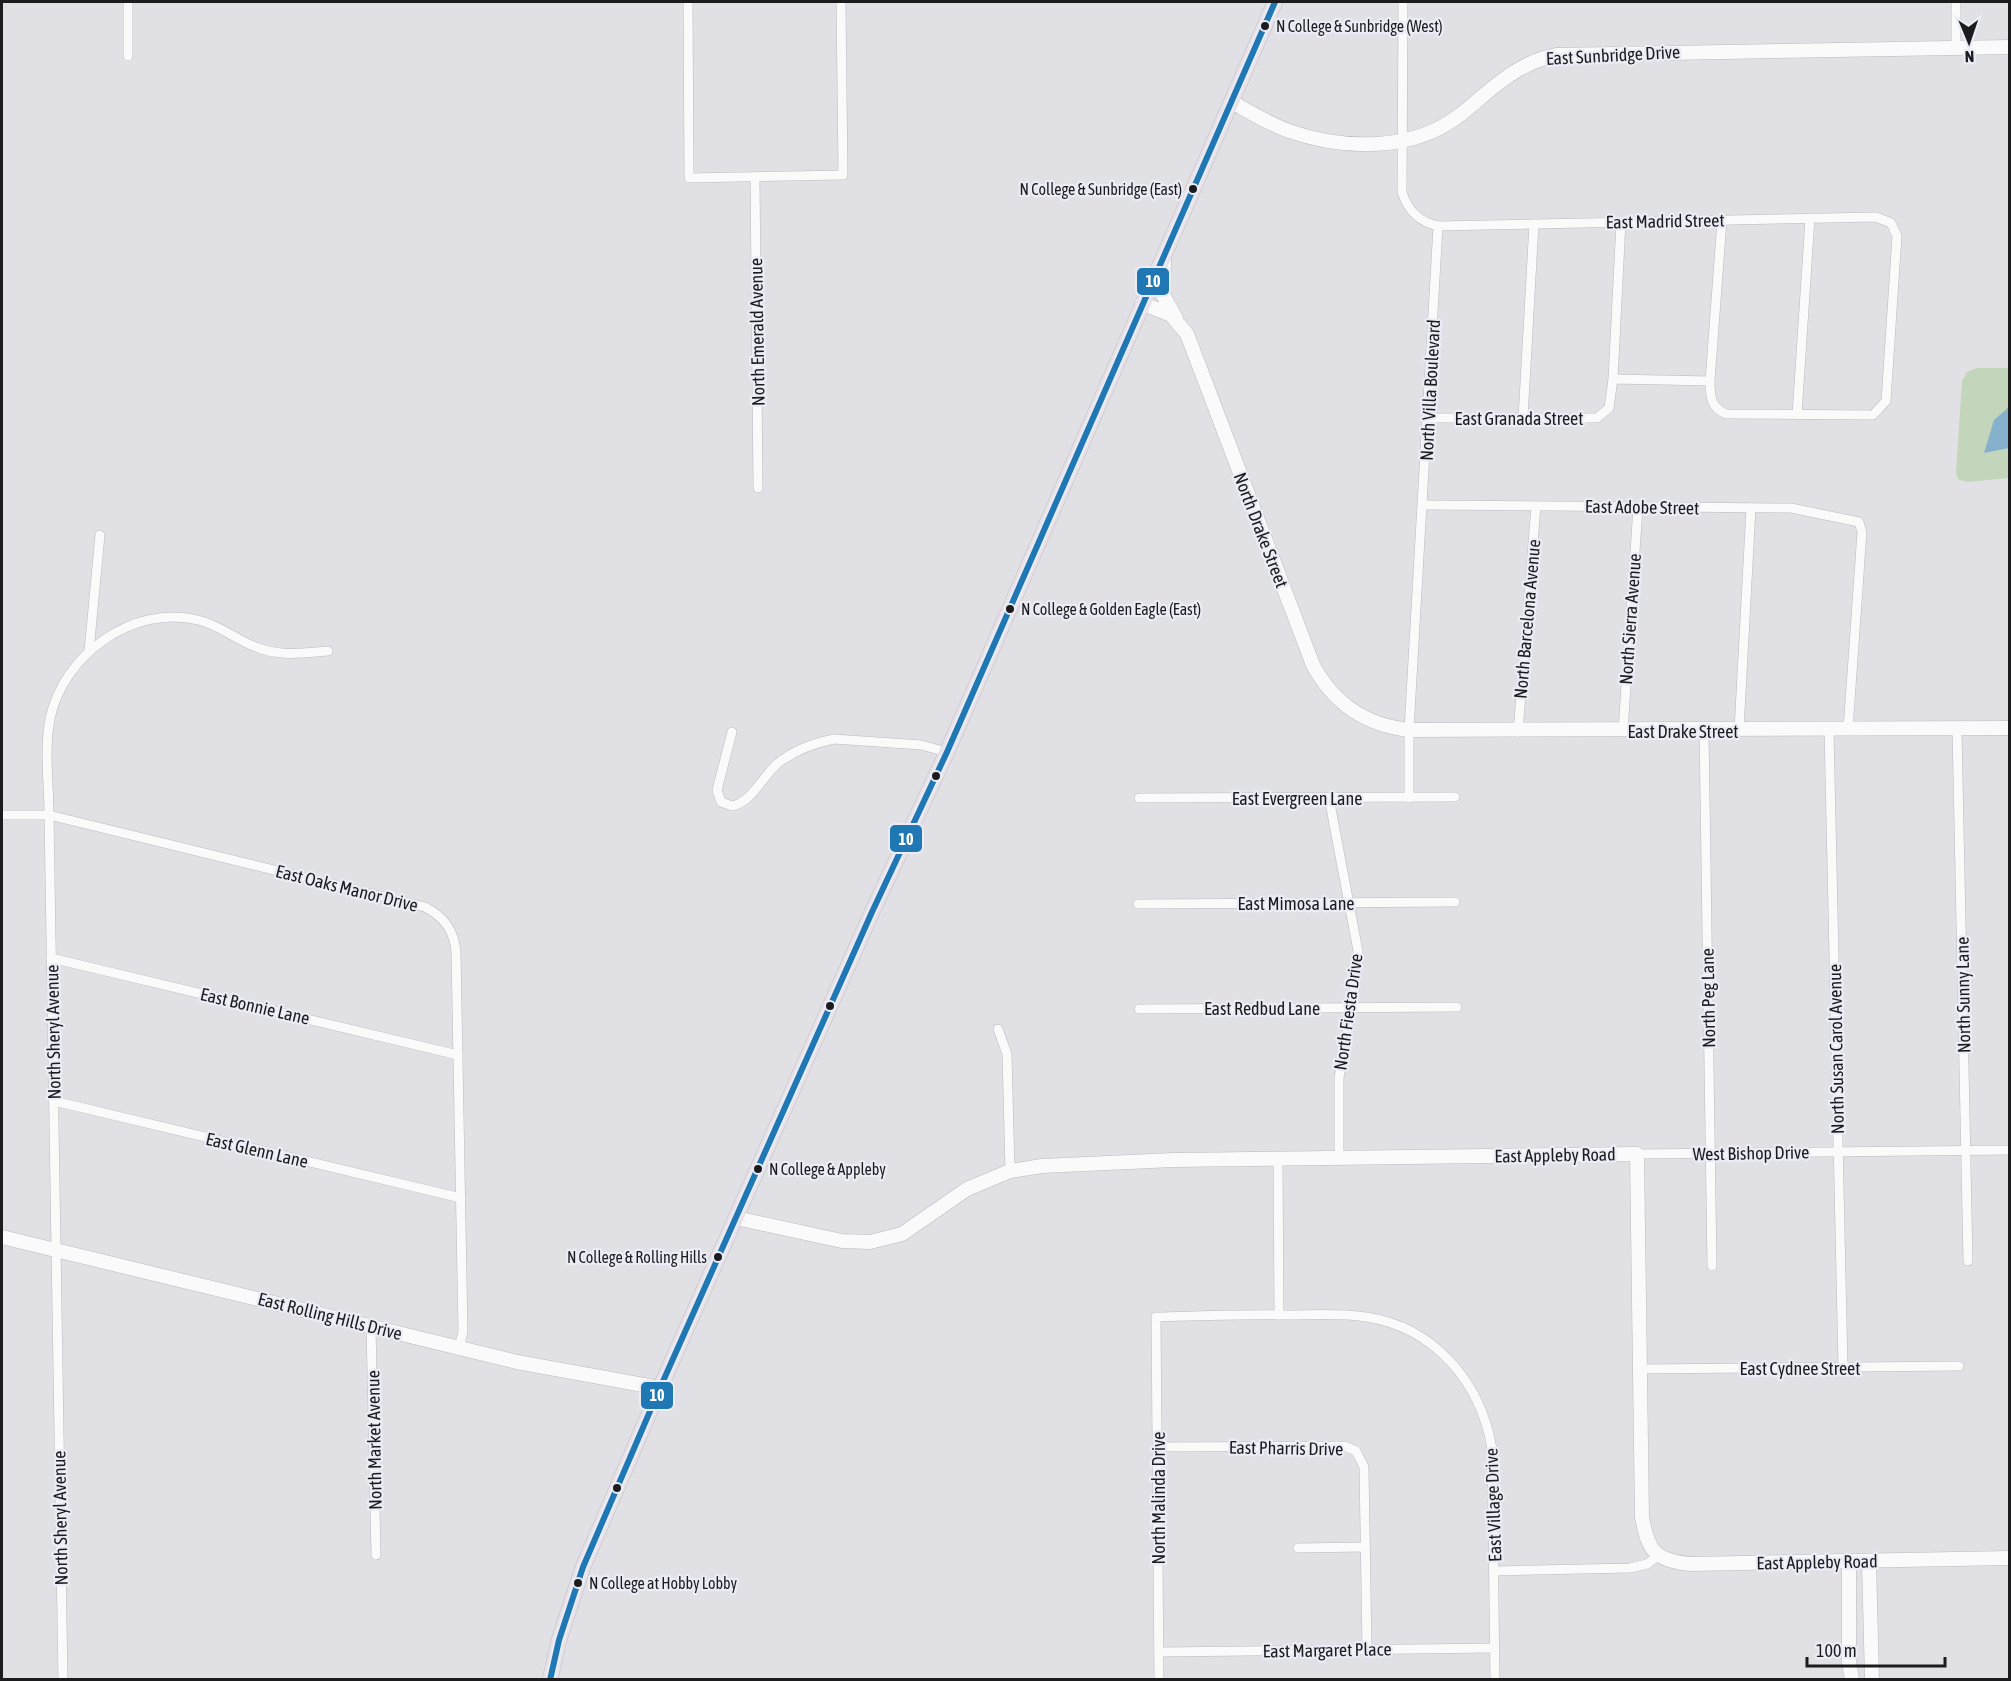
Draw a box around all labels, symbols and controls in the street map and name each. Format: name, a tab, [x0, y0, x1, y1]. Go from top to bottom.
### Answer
north arrow	[1939, 12, 1999, 72]
place label: N College & Sunbridge (West)	[1276, 17, 1443, 36]
marker: N College & Sunbridge (West)	[1259, 20, 1271, 32]
street label: East Sunbridge Drive	[1545, 41, 1681, 69]
text: N	[1964, 48, 1975, 66]
place label: N College & Sunbridge (East)	[1020, 180, 1182, 199]
marker: N College & Sunbridge (East)	[1187, 183, 1199, 195]
street label: East Madrid Street	[1605, 209, 1725, 233]
street label: North Emerald Avenue	[745, 258, 769, 406]
line badge: 10	[1136, 267, 1170, 296]
text: 10	[1145, 272, 1161, 290]
street label: North Villa Boulevard	[1416, 319, 1444, 461]
street label: East Granada Street	[1455, 408, 1583, 429]
street label: North Drake Street	[1229, 469, 1293, 591]
street label: East Adobe Street	[1585, 496, 1699, 518]
street label: North Barcelona Avenue	[1510, 538, 1544, 700]
street label: North Sierra Avenue	[1615, 553, 1645, 685]
place label: N College & Golden Eagle (East)	[1021, 600, 1201, 619]
marker: N College & Golden Eagle (East)	[1004, 603, 1016, 615]
street label: East Drake Street	[1627, 721, 1739, 742]
unlabelled marker	[930, 770, 942, 782]
street label: East Evergreen Lane	[1232, 788, 1362, 809]
line badge: 10	[889, 824, 923, 853]
text: 10	[898, 830, 914, 848]
street label: East Oaks Manor Drive	[274, 860, 420, 916]
street label: East Mimosa Lane	[1237, 893, 1355, 914]
street label: North Sunny Lane	[1951, 937, 1975, 1053]
street label: North Peg Lane	[1697, 948, 1719, 1048]
street label: North Fiesta Drive	[1329, 952, 1367, 1072]
street label: North Sheryl Avenue	[41, 964, 65, 1100]
street label: North Susan Carol Avenue	[1824, 964, 1848, 1134]
street label: East Bonnie Lane	[198, 983, 312, 1029]
street label: East Redbud Lane	[1204, 998, 1320, 1019]
unlabelled marker	[824, 1000, 836, 1012]
street label: East Glenn Lane	[204, 1128, 310, 1172]
street label: West Bishop Drive	[1692, 1141, 1810, 1165]
street label: East Appleby Road	[1494, 1143, 1616, 1167]
place label: N College & Appleby	[769, 1160, 886, 1179]
marker: N College & Appleby	[752, 1163, 764, 1175]
place label: N College & Rolling Hills	[567, 1248, 707, 1267]
marker: N College & Rolling Hills	[712, 1251, 724, 1263]
street label: East Rolling Hills Drive	[256, 1288, 404, 1344]
street label: East Cydnee Street	[1740, 1358, 1860, 1379]
street label: North Market Avenue	[362, 1370, 386, 1510]
line badge: 10	[640, 1381, 674, 1410]
text: 10	[649, 1386, 665, 1404]
street label: North Malinda Drive	[1148, 1432, 1169, 1564]
street label: East Pharris Drive	[1229, 1437, 1343, 1459]
street label: East Village Drive	[1481, 1448, 1505, 1562]
street label: North Sheryl Avenue	[48, 1450, 72, 1586]
unlabelled marker	[611, 1482, 623, 1494]
street label: East Appleby Road	[1756, 1550, 1878, 1574]
place label: N College at Hobby Lobby	[589, 1574, 738, 1593]
marker: N College at Hobby Lobby	[572, 1577, 584, 1589]
scale bar	[1807, 1630, 1945, 1668]
street label: East Margaret Place	[1262, 1638, 1392, 1662]
text: 100 m	[1816, 1640, 1857, 1661]

